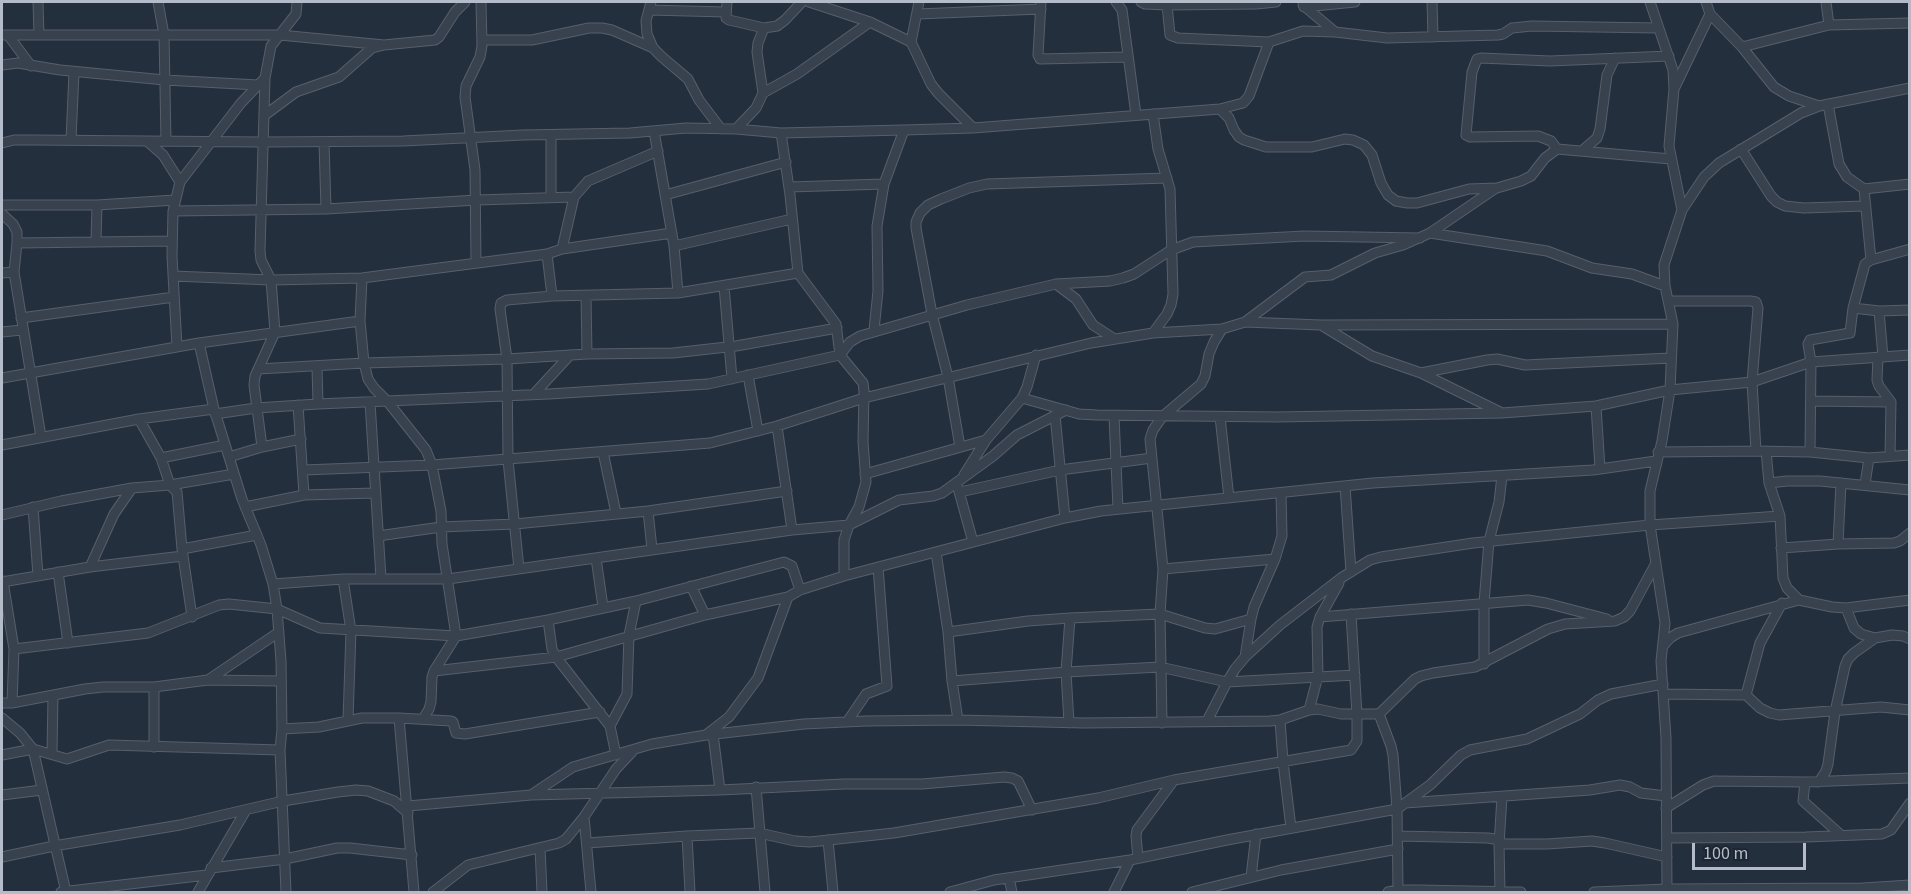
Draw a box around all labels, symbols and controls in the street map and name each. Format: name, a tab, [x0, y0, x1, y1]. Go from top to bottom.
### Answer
scale bar	[1695, 831, 1809, 869]
text: 100 m	[1703, 841, 1748, 866]

